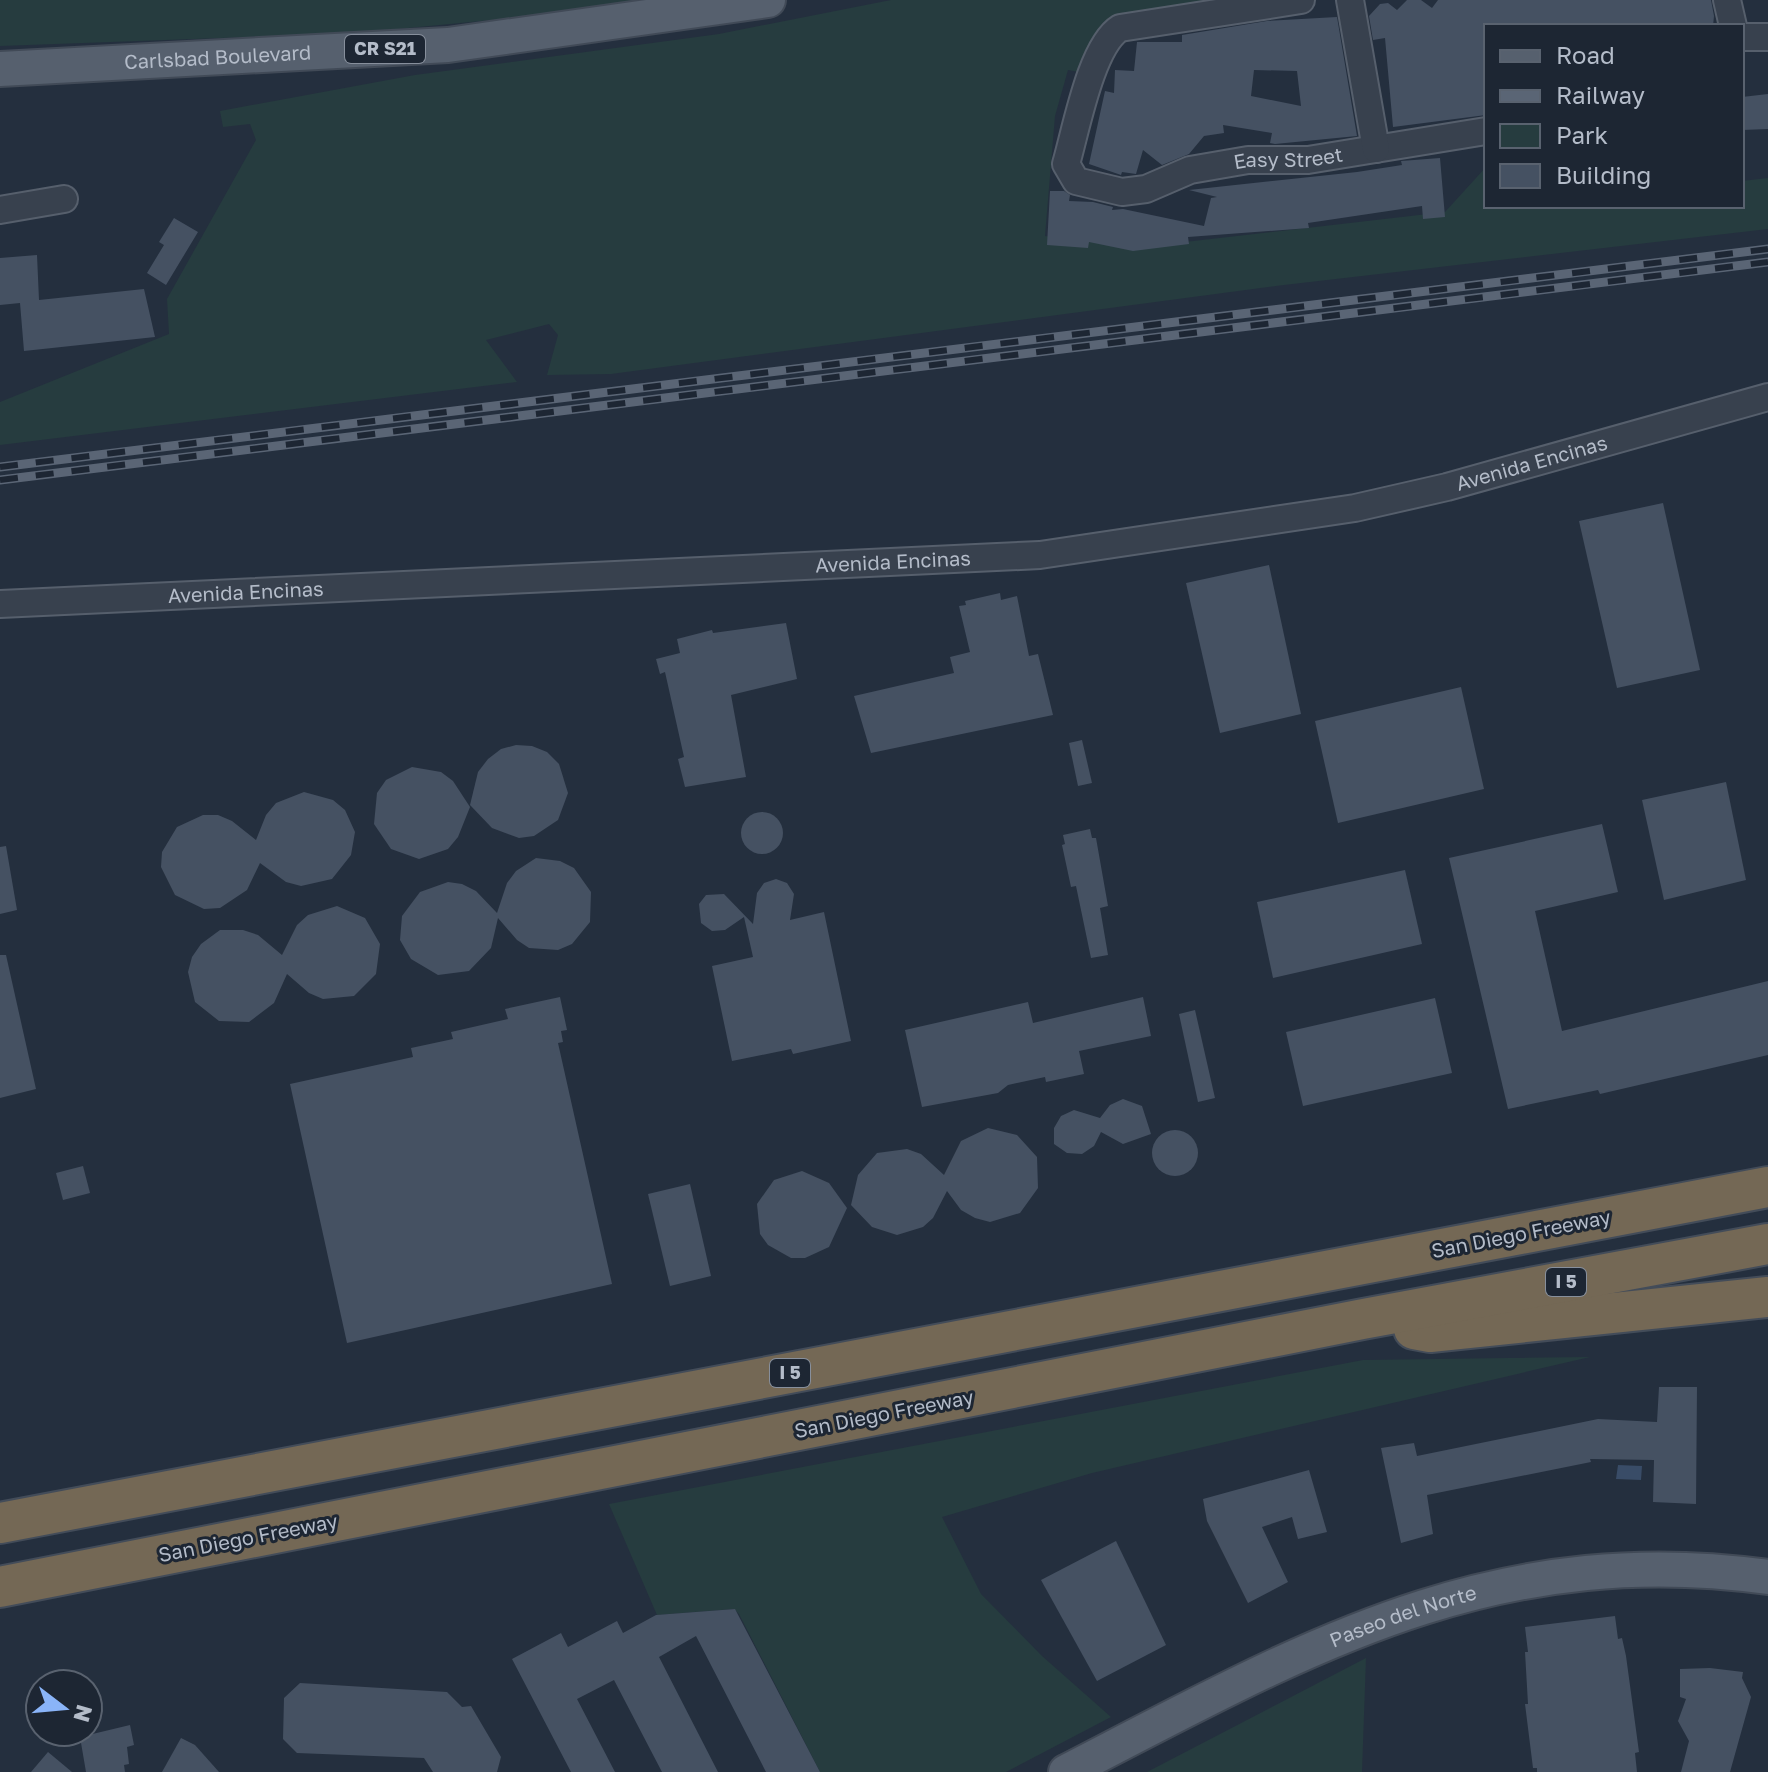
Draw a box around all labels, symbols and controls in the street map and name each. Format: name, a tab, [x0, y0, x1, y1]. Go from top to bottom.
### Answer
legend	[1484, 24, 1744, 208]
road number: CR S21	[345, 35, 425, 63]
street label: Carlsbad Boulevard	[123, 39, 312, 73]
text: Road	[1556, 40, 1615, 69]
text: Railway	[1556, 80, 1645, 109]
text: Park	[1556, 120, 1608, 149]
street label: Easy Street	[1232, 142, 1344, 173]
text: Building	[1556, 160, 1651, 189]
street label: Avenida Encinas	[1453, 430, 1610, 495]
street label: Avenida Encinas	[814, 545, 971, 577]
street label: Avenida Encinas	[167, 576, 324, 607]
street label: San Diego Freeway	[1429, 1204, 1612, 1262]
road number: I 5	[1546, 1268, 1586, 1296]
road number: I 5	[770, 1359, 810, 1387]
street label: San Diego Freeway	[792, 1384, 975, 1442]
street label: San Diego Freeway	[156, 1508, 339, 1566]
street label: Paseo del Norte	[1326, 1580, 1479, 1652]
north arrow	[24, 1668, 104, 1748]
text: N	[68, 1702, 99, 1725]

